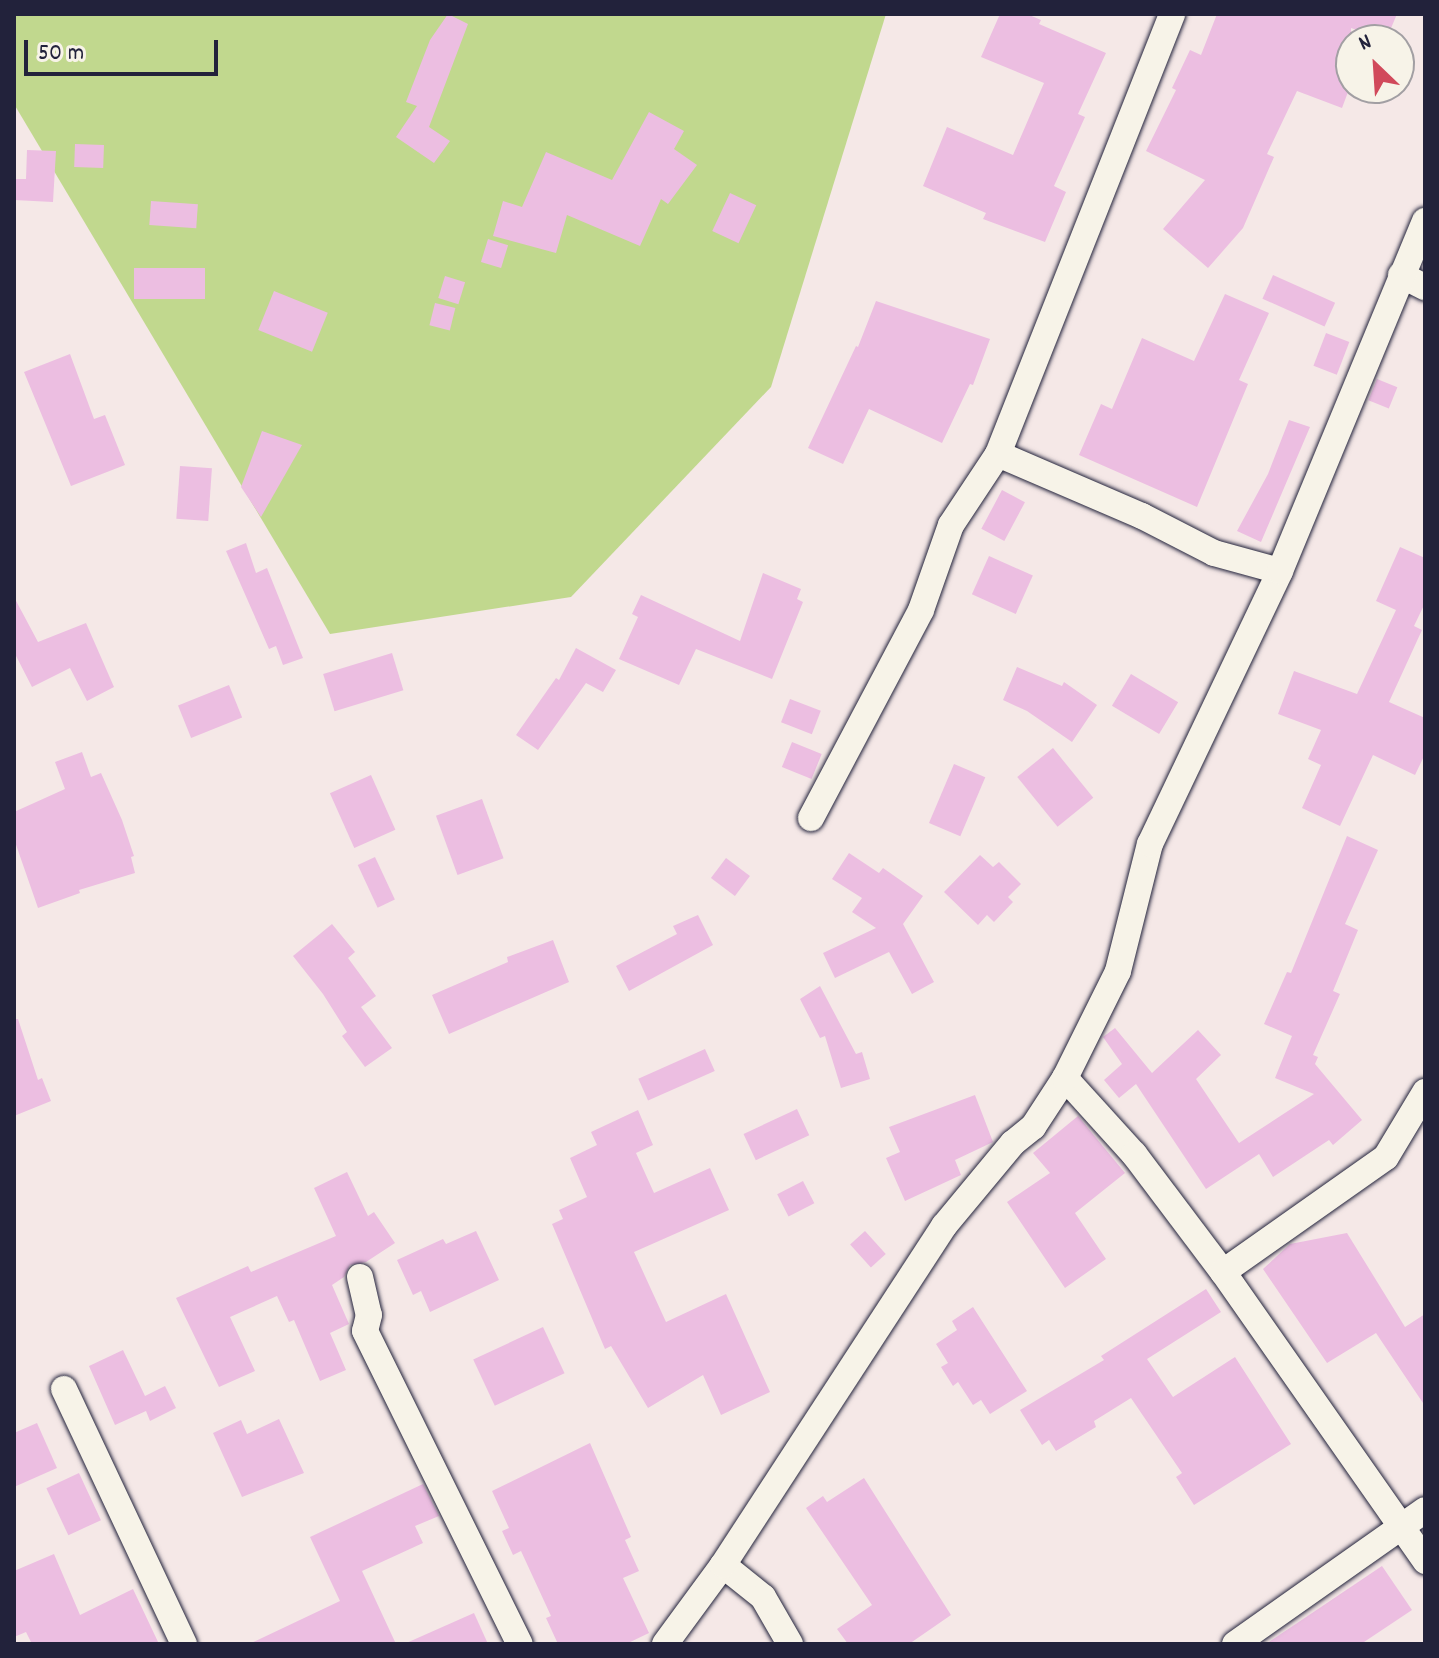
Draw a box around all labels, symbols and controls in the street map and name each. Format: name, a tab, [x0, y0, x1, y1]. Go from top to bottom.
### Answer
scale bar	[28, 24, 222, 74]
north arrow	[1335, 24, 1415, 104]
text: N	[1354, 27, 1377, 60]
text: 50 m	[38, 37, 84, 71]

